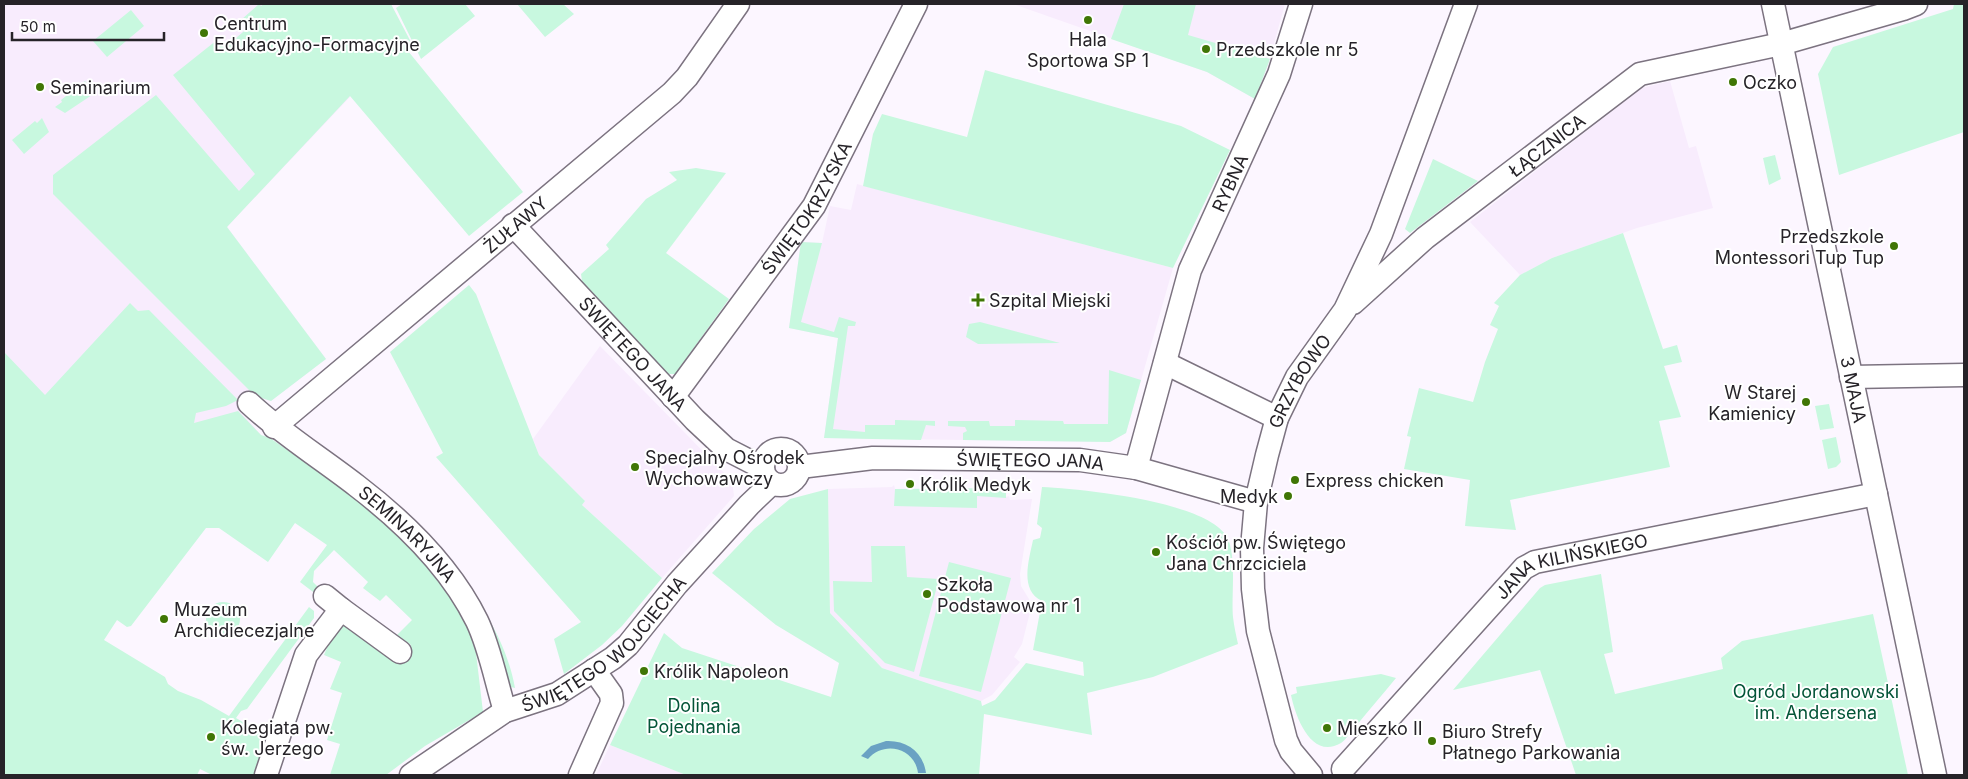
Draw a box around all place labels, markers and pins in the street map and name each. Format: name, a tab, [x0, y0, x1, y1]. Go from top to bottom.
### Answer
place label: Centrum Edukacyjno-Formacyjne	[214, 13, 420, 55]
marker: Hala Sportowa SP 1	[1082, 14, 1094, 26]
marker: Centrum Edukacyjno-Formacyjne	[198, 27, 210, 39]
place label: Hala Sportowa SP 1	[1027, 29, 1149, 71]
place label: Przedszkole nr 5	[1216, 39, 1359, 60]
marker: Przedszkole nr 5	[1200, 43, 1212, 55]
place label: Oczko	[1743, 72, 1797, 93]
marker: Oczko	[1727, 76, 1739, 88]
place label: Seminarium	[50, 77, 151, 98]
marker: Seminarium	[34, 81, 46, 93]
place label: Przedszkole Montessori Tup Tup	[1715, 226, 1884, 268]
marker: Przedszkole Montessori Tup Tup	[1888, 240, 1900, 252]
place label: Szpital Miejski	[989, 290, 1111, 311]
marker: Szpital Miejski	[971, 293, 985, 307]
place label: W Starej Kamienicy	[1708, 382, 1796, 424]
marker: W Starej Kamienicy	[1800, 396, 1812, 408]
place label: Specjalny Ośrodek Wychowawczy	[645, 447, 805, 489]
marker: Specjalny Ośrodek Wychowawczy	[629, 461, 641, 473]
place label: Express chicken	[1305, 470, 1444, 491]
place label: Królik Medyk	[920, 474, 1031, 495]
marker: Express chicken	[1289, 474, 1301, 486]
marker: Królik Medyk	[904, 478, 916, 490]
place label: Medyk	[1220, 486, 1278, 507]
marker: Medyk	[1282, 490, 1294, 502]
place label: Kościół pw. Świętego Jana Chrzciciela	[1166, 531, 1346, 574]
marker: Kościół pw. Świętego Jana Chrzciciela	[1150, 546, 1162, 558]
place label: Szkoła Podstawowa nr 1	[937, 574, 1080, 616]
marker: Szkoła Podstawowa nr 1	[921, 588, 933, 600]
place label: Muzeum Archidiecezjalne	[174, 599, 314, 641]
marker: Muzeum Archidiecezjalne	[158, 613, 170, 625]
place label: Królik Napoleon	[654, 661, 789, 682]
marker: Królik Napoleon	[638, 665, 650, 677]
place label: Kolegiata pw. św. Jerzego	[221, 717, 334, 759]
place label: Mieszko II	[1337, 718, 1423, 739]
place label: Biuro Strefy Płatnego Parkowania	[1442, 721, 1620, 763]
marker: Mieszko II	[1321, 722, 1333, 734]
marker: Kolegiata pw. św. Jerzego	[205, 731, 217, 743]
marker: Biuro Strefy Płatnego Parkowania	[1426, 735, 1438, 747]

